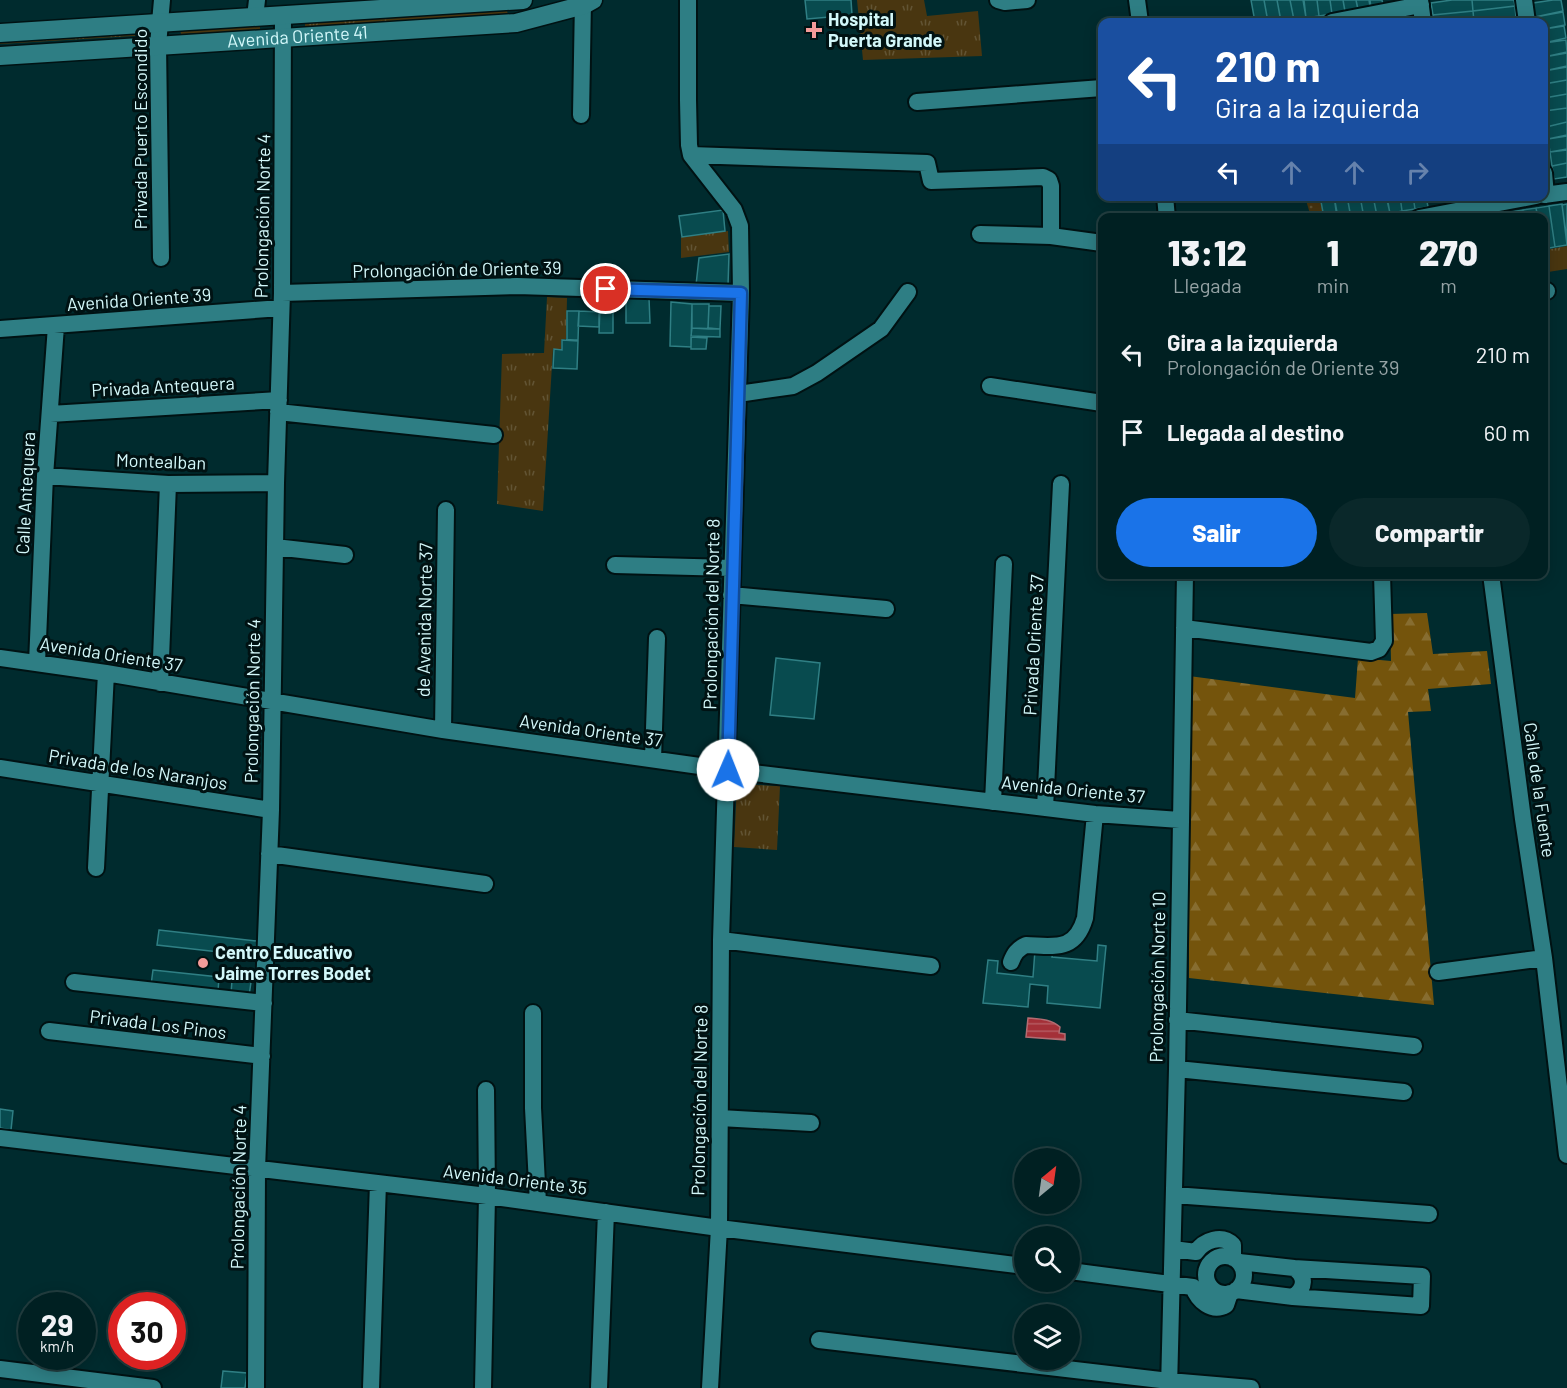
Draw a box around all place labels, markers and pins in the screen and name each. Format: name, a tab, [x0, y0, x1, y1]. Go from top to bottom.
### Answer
place label: Hospital Puerta Grande	[828, 8, 943, 51]
marker: Hospital Puerta Grande	[805, 21, 823, 39]
pin	[580, 263, 631, 314]
place label: Centro Educativo Jaime Torres Bodet	[215, 941, 371, 984]
marker: Centro Educativo Jaime Torres Bodet	[196, 956, 210, 970]

